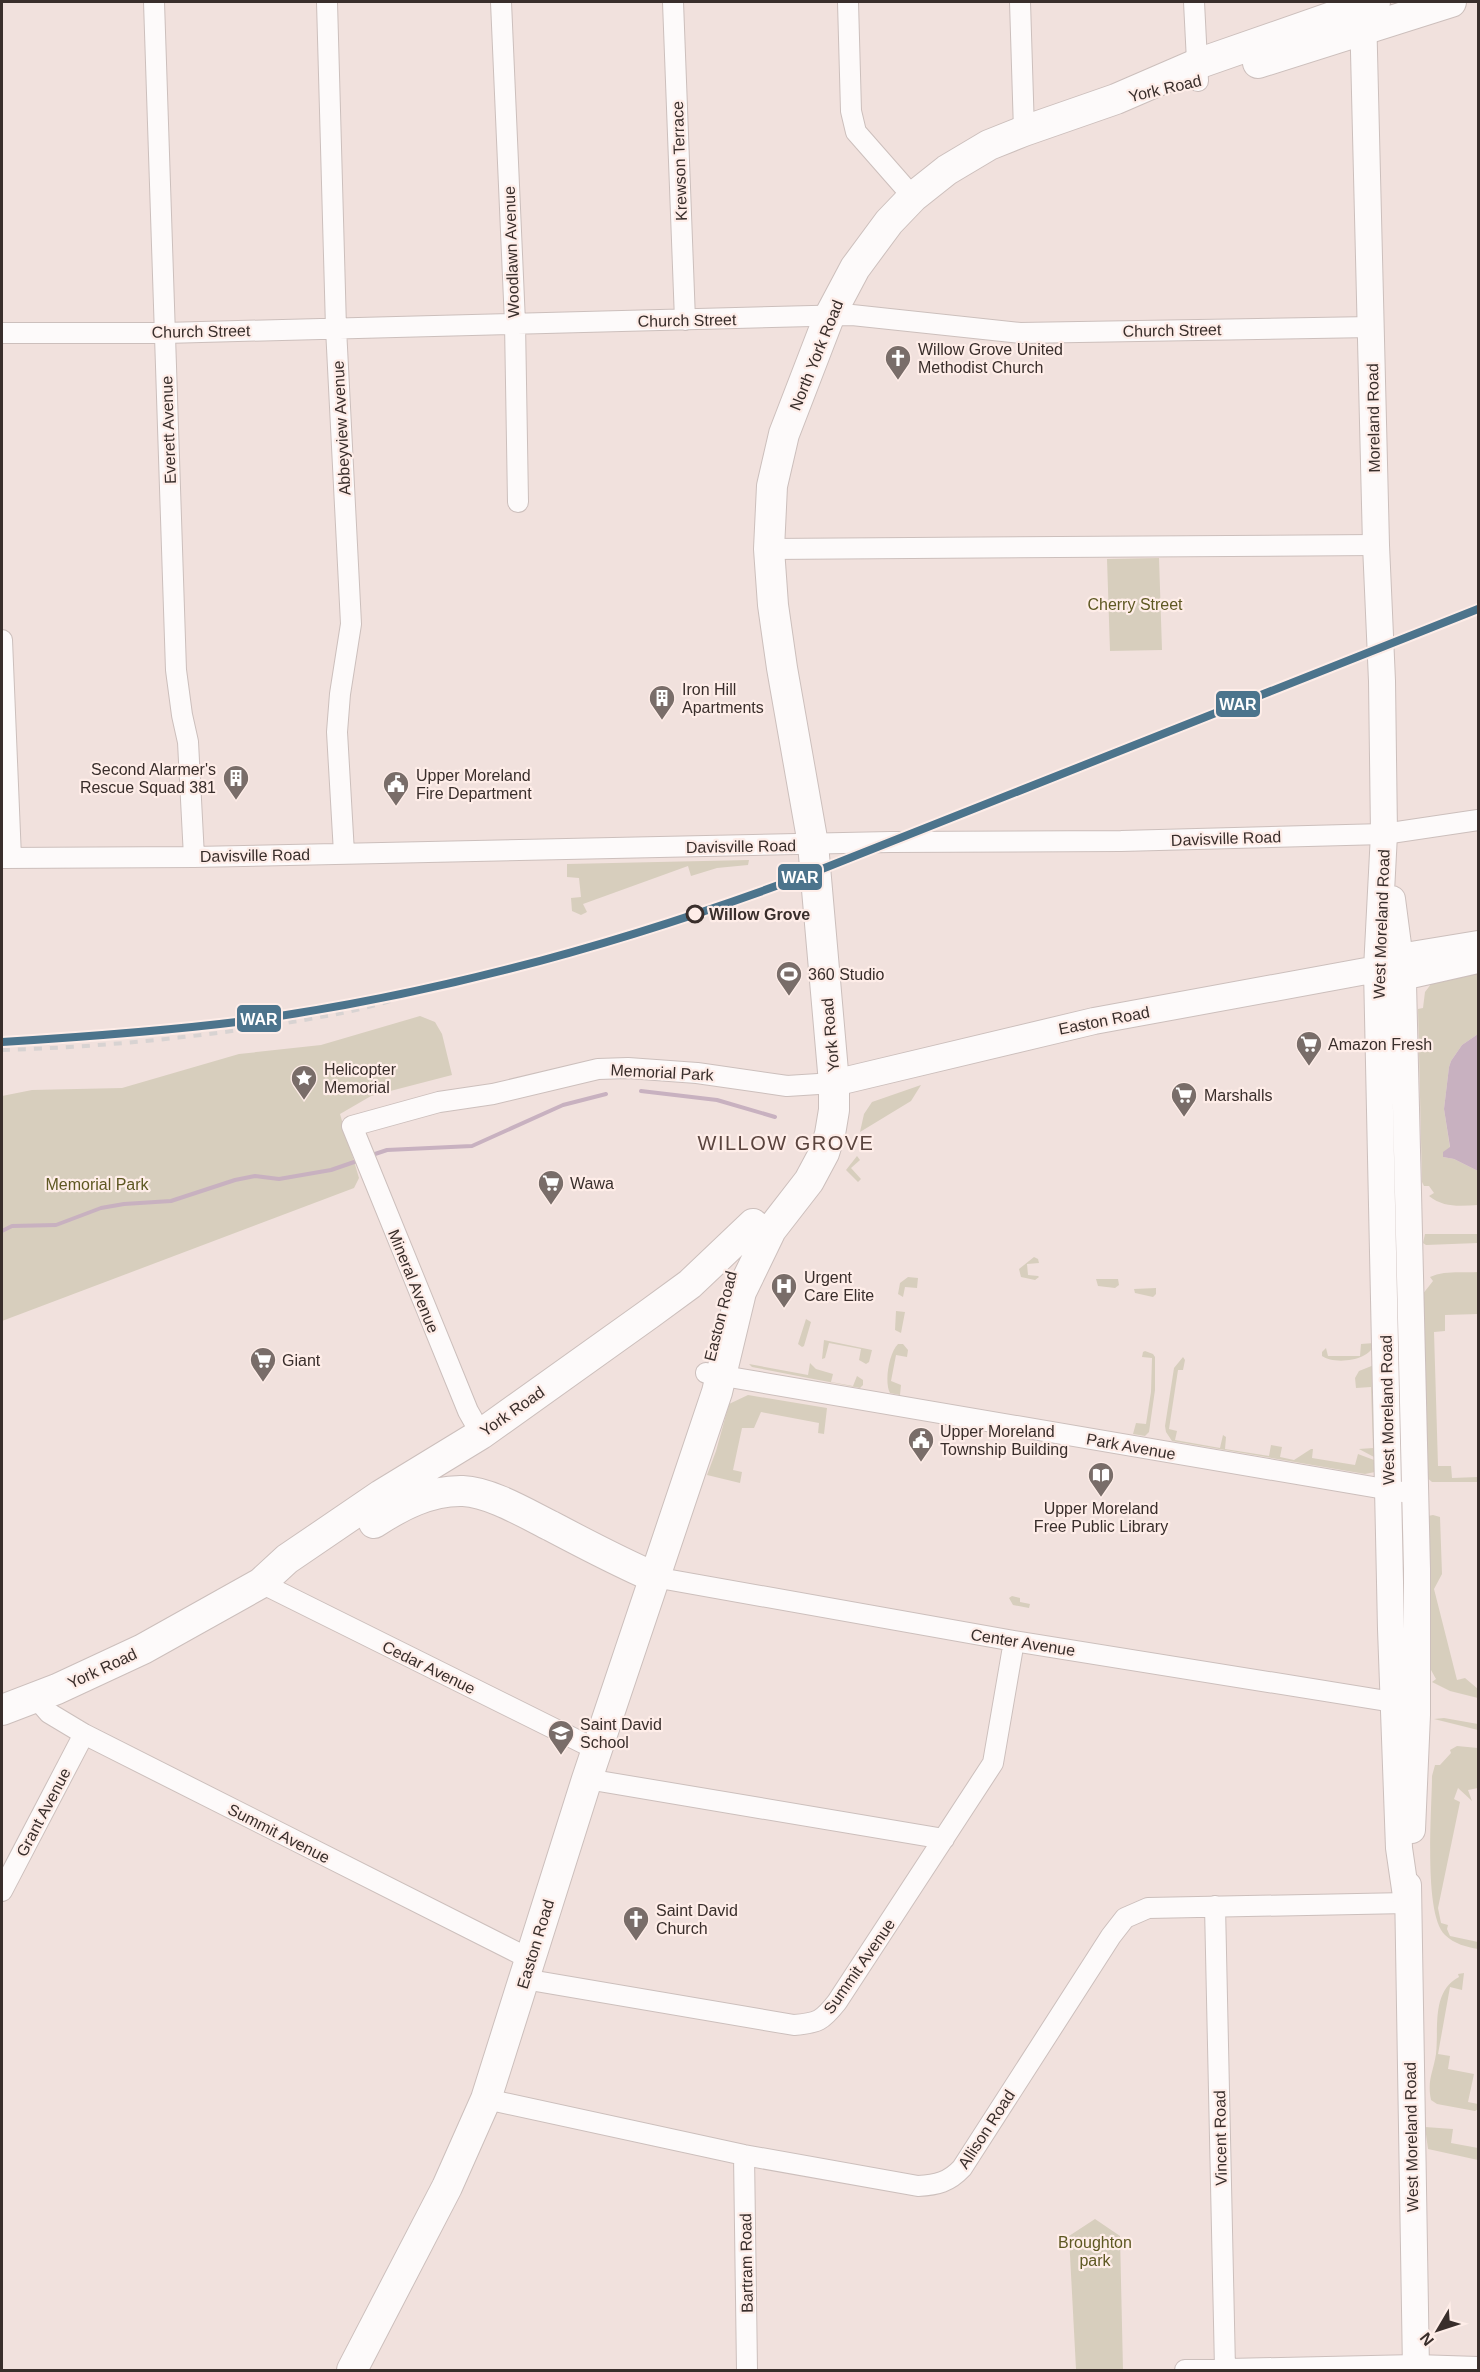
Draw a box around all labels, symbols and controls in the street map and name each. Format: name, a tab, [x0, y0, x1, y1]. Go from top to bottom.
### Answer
street label: York Road	[1127, 72, 1203, 105]
street label: Krewson Terrace	[669, 101, 690, 221]
street label: Woodlawn Avenue	[501, 186, 522, 318]
street label: North York Road	[787, 298, 846, 413]
street label: Church Street	[638, 311, 737, 330]
street label: Church Street	[1123, 321, 1222, 340]
street label: Church Street	[152, 322, 251, 341]
place label: Willow Grove United Methodist Church	[918, 341, 1063, 376]
church icon: Willow Grove United Methodist Church	[883, 343, 913, 381]
street label: Abbeyview Avenue	[329, 360, 354, 496]
street label: Moreland Road	[1364, 363, 1383, 473]
street label: Everett Avenue	[158, 376, 179, 484]
park label: Cherry Street	[1087, 596, 1183, 613]
place label: Iron Hill Apartments	[682, 681, 764, 716]
building icon: Iron Hill Apartments	[647, 683, 677, 721]
line badge: WAR	[1215, 690, 1261, 718]
text: WAR	[1219, 696, 1257, 713]
place label: Second Alarmer's Rescue Squad 381	[80, 761, 216, 796]
building icon: Second Alarmer's Rescue Squad 381	[221, 763, 251, 801]
place label: Upper Moreland Fire Department	[416, 767, 532, 802]
public building icon: Upper Moreland Fire Department	[381, 769, 411, 807]
street label: Davisville Road	[1171, 828, 1281, 849]
street label: Davisville Road	[686, 837, 796, 856]
street label: Davisville Road	[200, 846, 310, 865]
street label: West Moreland Road	[1370, 849, 1393, 999]
line badge: WAR	[777, 863, 823, 891]
text: WAR	[781, 869, 819, 886]
marker: Willow Grove	[686, 905, 704, 923]
place label: Willow Grove	[709, 906, 810, 923]
sports icon: 360 Studio	[774, 959, 804, 997]
place label: 360 Studio	[808, 966, 885, 983]
street label: York Road	[819, 997, 842, 1073]
street label: Easton Road	[1057, 1003, 1151, 1038]
line badge: WAR	[236, 1004, 282, 1033]
text: WAR	[240, 1011, 278, 1028]
supermarket icon: Amazon Fresh	[1294, 1029, 1324, 1067]
place label: Amazon Fresh	[1328, 1036, 1432, 1053]
place label: Helicopter Memorial	[324, 1061, 397, 1096]
street label: Memorial Park	[610, 1061, 715, 1084]
place icon: Helicopter Memorial	[289, 1063, 319, 1101]
supermarket icon: Marshalls	[1169, 1080, 1199, 1118]
place label: Marshalls	[1204, 1087, 1272, 1104]
district label: WILLOW GROVE	[698, 1132, 874, 1154]
supermarket icon: Wawa	[536, 1168, 566, 1206]
place label: Wawa	[570, 1175, 614, 1192]
park label: Memorial Park	[45, 1176, 150, 1193]
street label: Mineral Avenue	[385, 1227, 442, 1335]
street label: Easton Road	[701, 1269, 740, 1363]
place label: Urgent Care Elite	[804, 1269, 874, 1304]
hospital icon: Urgent Care Elite	[769, 1271, 799, 1309]
street label: West Moreland Road	[1378, 1335, 1397, 1485]
supermarket icon: Giant	[248, 1345, 278, 1383]
place label: Giant	[282, 1352, 321, 1369]
street label: York Road	[477, 1383, 548, 1440]
place label: Upper Moreland Township Building	[940, 1423, 1068, 1458]
public building icon: Upper Moreland Township Building	[906, 1425, 936, 1463]
street label: Park Avenue	[1085, 1430, 1177, 1463]
library icon: Upper Moreland Free Public Library	[1086, 1460, 1116, 1498]
place label: Upper Moreland Free Public Library	[1034, 1500, 1168, 1535]
street label: Center Avenue	[969, 1626, 1076, 1659]
street label: Cedar Avenue	[380, 1638, 478, 1697]
street label: York Road	[65, 1645, 139, 1692]
place label: Saint David School	[580, 1716, 662, 1751]
school or university icon: Saint David School	[546, 1718, 576, 1756]
street label: Grant Avenue	[13, 1765, 74, 1859]
street label: Summit Avenue	[225, 1801, 333, 1866]
street label: Easton Road	[514, 1897, 557, 1991]
place label: Saint David Church	[656, 1902, 738, 1937]
church icon: Saint David Church	[621, 1904, 651, 1942]
street label: Summit Avenue	[820, 1916, 898, 2017]
street label: West Moreland Road	[1402, 2062, 1421, 2212]
street label: Allison Road	[955, 2087, 1018, 2172]
street label: Vincent Road	[1211, 2090, 1230, 2186]
street label: Bartram Road	[737, 2213, 756, 2313]
park label: Broughton park	[1058, 2234, 1132, 2269]
north arrow	[1408, 2300, 1468, 2360]
text: N	[1416, 2329, 1437, 2349]

